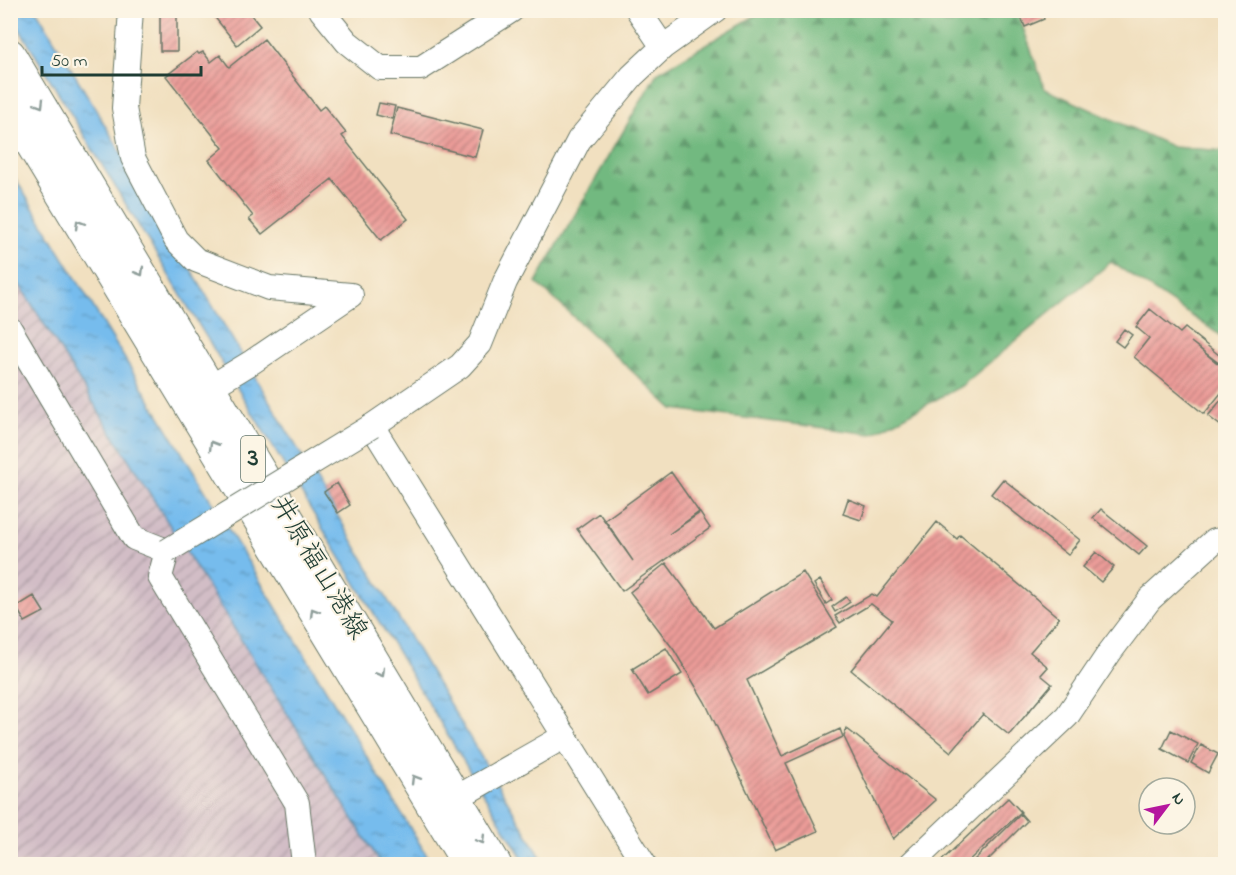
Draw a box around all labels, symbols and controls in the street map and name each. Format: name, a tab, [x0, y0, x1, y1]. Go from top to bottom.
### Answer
scale bar	[42, 39, 201, 77]
text: 50 m	[51, 49, 88, 75]
one-way arrow	[33, 98, 45, 108]
one-way arrow	[75, 220, 87, 230]
one-way arrow	[133, 265, 145, 276]
road number: 3	[241, 436, 265, 482]
one-way arrow	[209, 441, 220, 451]
street label: 井原福山港線	[260, 489, 376, 647]
one-way arrow	[310, 608, 321, 618]
one-way arrow	[373, 667, 385, 677]
one-way arrow	[411, 775, 422, 785]
north arrow	[1137, 776, 1197, 836]
text: N	[1165, 788, 1191, 810]
one-way arrow	[474, 834, 486, 844]

